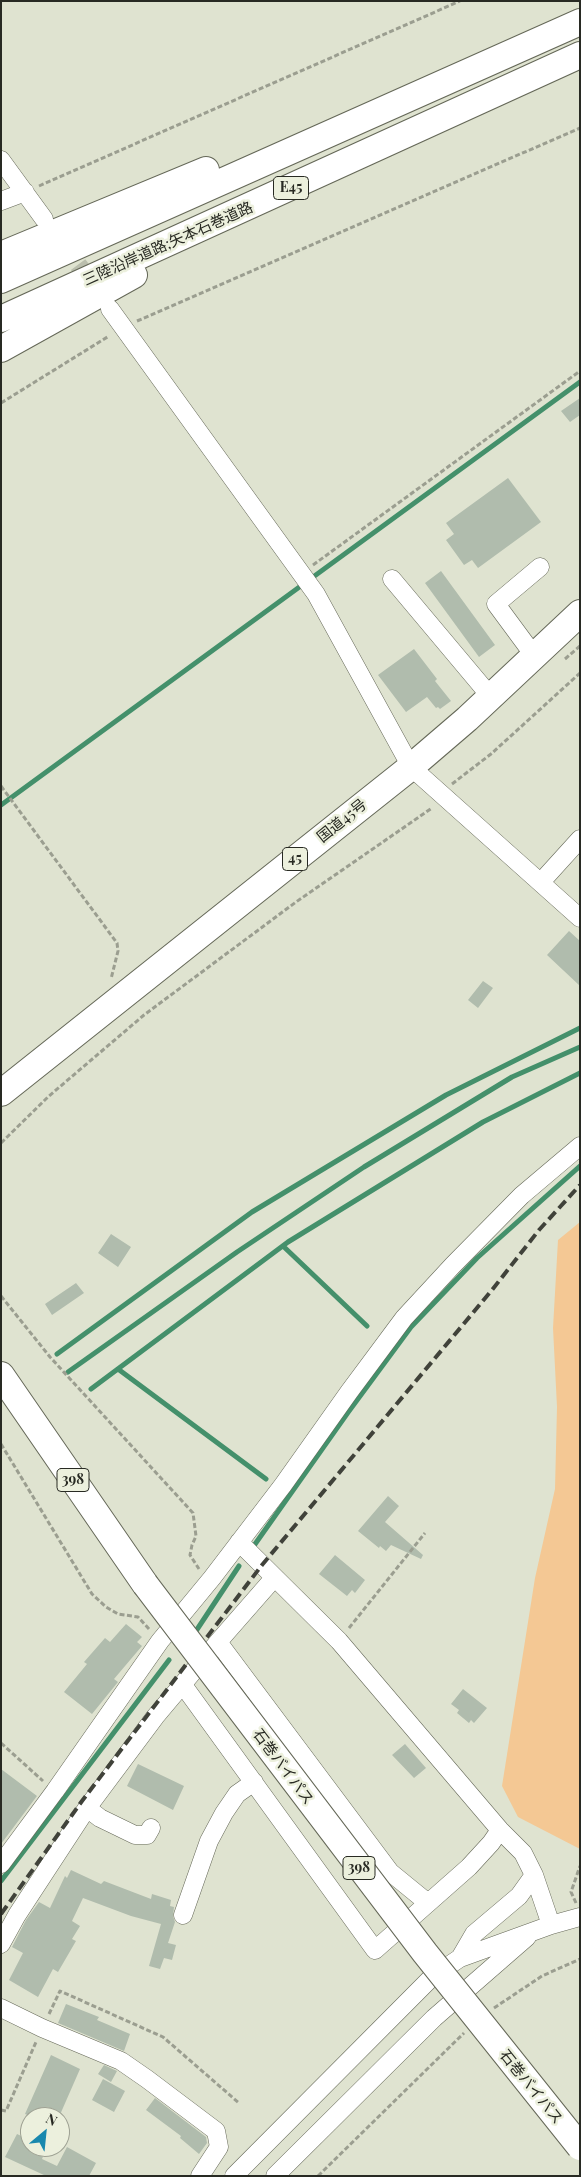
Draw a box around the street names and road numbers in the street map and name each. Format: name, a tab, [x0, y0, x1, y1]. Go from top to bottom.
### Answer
road number: E45	[274, 177, 308, 200]
street label: 三陸沿岸道路;矢本石巻道路	[80, 198, 256, 290]
street label: 国道45号	[314, 796, 370, 846]
road number: 45	[282, 848, 308, 871]
road number: 398	[57, 1468, 89, 1492]
street label: 石巻バイパス	[249, 1726, 317, 1808]
road number: 398	[343, 1856, 375, 1880]
street label: 石巻バイパス	[496, 2046, 566, 2128]

